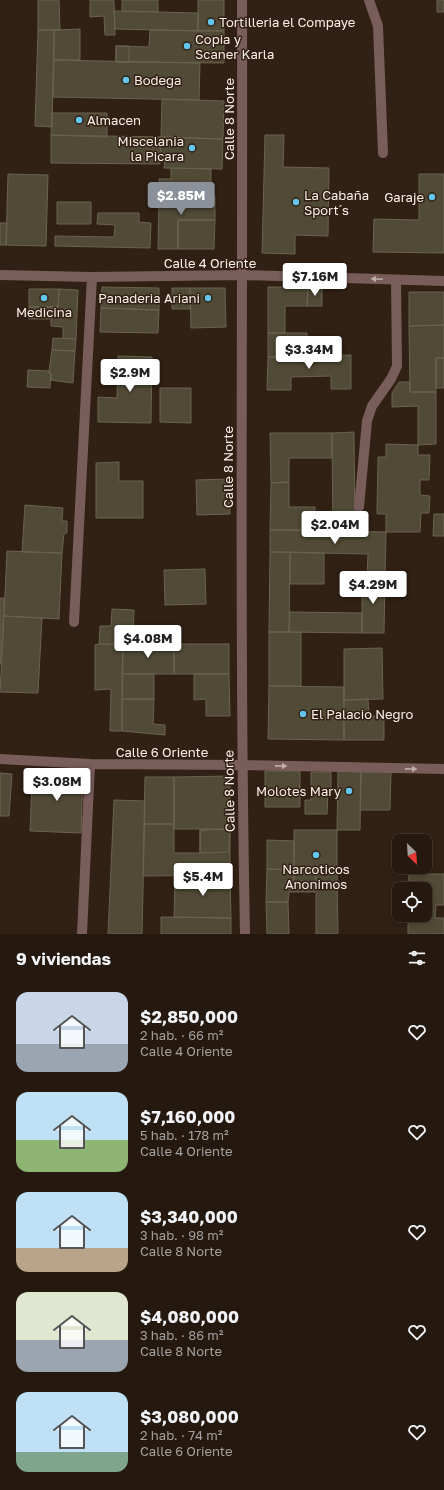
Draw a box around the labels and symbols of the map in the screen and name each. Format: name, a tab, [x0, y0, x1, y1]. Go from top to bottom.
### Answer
place label: Tortilleria el Compaye	[219, 14, 355, 30]
marker: Tortilleria el Compaye	[206, 17, 216, 27]
place label: Copia y Scaner Karla	[195, 31, 274, 62]
marker: Copia y Scaner Karla	[182, 41, 192, 51]
place label: Bodega	[134, 72, 181, 88]
marker: Bodega	[121, 75, 131, 85]
street label: Calle 8 Norte	[221, 78, 237, 160]
place label: Almacen	[87, 112, 141, 128]
marker: Almacen	[74, 115, 84, 125]
place label: Miscelania la Picara	[117, 133, 184, 164]
marker: Miscelania la Picara	[187, 143, 197, 153]
pin: $2.85M	[148, 182, 214, 216]
place label: La Cabaña Sport´s	[304, 187, 369, 218]
place label: Garaje	[384, 189, 424, 205]
marker: Garaje	[427, 192, 437, 202]
marker: La Cabaña Sport´s	[291, 197, 301, 207]
street label: Calle 4 Oriente	[164, 255, 256, 271]
pin: $7.16M	[282, 263, 348, 297]
one-way arrow	[371, 276, 383, 283]
place label: Panaderia Ariani	[98, 290, 200, 306]
marker: Medicina	[39, 293, 49, 303]
marker: Panaderia Ariani	[203, 293, 213, 303]
place label: Medicina	[16, 304, 72, 320]
pin: $3.34M	[276, 336, 342, 370]
pin: $2.9M	[102, 359, 158, 393]
street label: Calle 8 Norte	[220, 426, 236, 508]
pin: $2.04M	[302, 511, 368, 545]
pin: $4.29M	[340, 571, 406, 605]
pin: $4.08M	[115, 625, 181, 659]
place label: El Palacio Negro	[311, 706, 414, 722]
marker: El Palacio Negro	[298, 709, 308, 719]
street label: Calle 6 Oriente	[116, 744, 208, 760]
street label: Calle 8 Norte	[220, 750, 238, 832]
one-way arrow	[275, 763, 288, 769]
one-way arrow	[405, 765, 417, 772]
pin: $3.08M	[24, 768, 90, 802]
place label: Molotes Mary	[256, 783, 342, 799]
marker: Molotes Mary	[344, 786, 354, 796]
north arrow	[392, 834, 432, 874]
marker: Narcoticos Anonimos	[311, 850, 321, 860]
place label: Narcoticos Anonimos	[282, 861, 350, 892]
pin: $5.4M	[175, 863, 231, 897]

